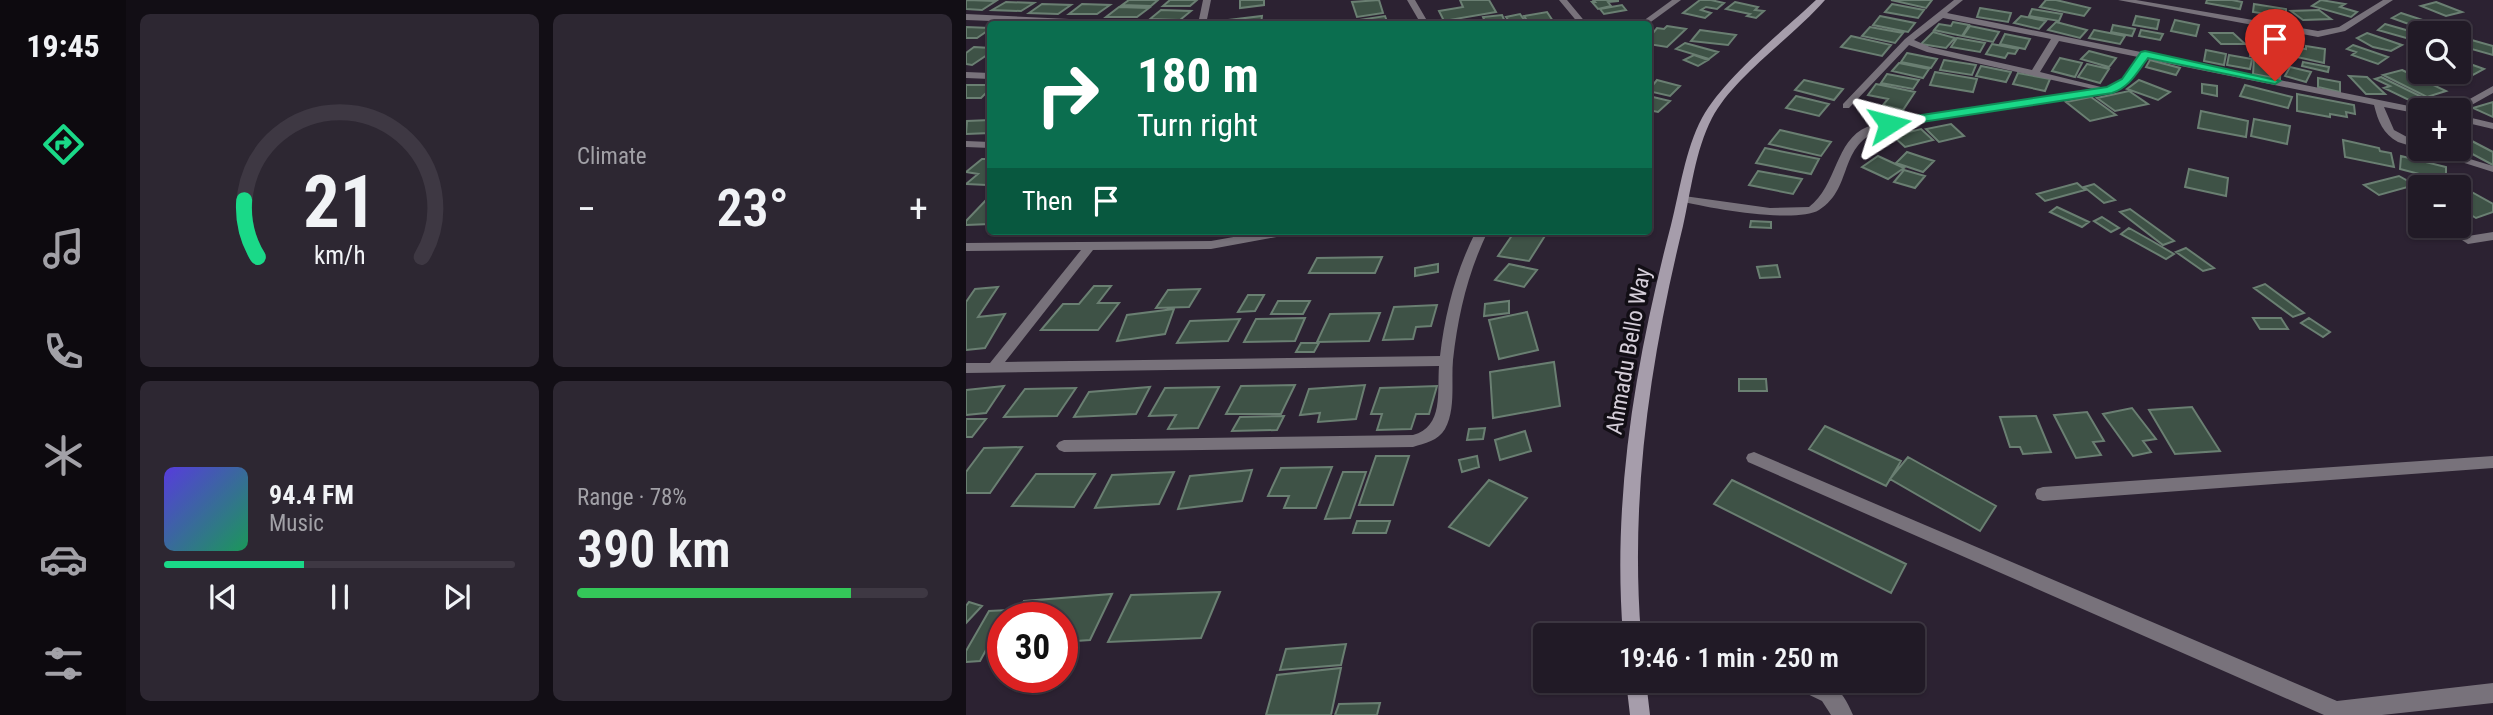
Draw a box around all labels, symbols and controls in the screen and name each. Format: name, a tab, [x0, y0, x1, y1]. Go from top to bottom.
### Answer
pin	[2245, 9, 2305, 81]
icon: arrive	[2256, 20, 2294, 58]
map controls	[2408, 21, 2471, 238]
button: search	[2408, 21, 2471, 84]
text: 19:45	[26, 27, 100, 65]
text: 180 m	[1137, 47, 1259, 104]
icon: right	[1022, 49, 1113, 140]
position arrow	[1852, 87, 1926, 161]
button: +	[2408, 98, 2471, 161]
text: Turn right	[1137, 106, 1258, 144]
icon: directions	[39, 120, 88, 169]
text: Climate	[577, 143, 647, 170]
text: 21	[303, 159, 376, 245]
button: −	[2408, 175, 2471, 238]
text: 23°	[716, 178, 789, 239]
icon: arrive	[1087, 182, 1125, 220]
text: Then	[1022, 186, 1073, 216]
text: −	[577, 187, 596, 231]
text: +	[909, 187, 928, 231]
icon: music	[39, 224, 88, 273]
text: km/h	[314, 240, 365, 269]
street label: Ahmadu Bello Way	[1601, 265, 1657, 437]
icon: phone	[39, 327, 88, 376]
icon: climate	[39, 431, 88, 480]
text: 94.4 FM	[269, 480, 354, 510]
text: Range · 78%	[577, 484, 687, 511]
text: Music	[269, 510, 324, 537]
text: 390 km	[577, 519, 731, 580]
icon: car	[39, 535, 88, 584]
icon: previous	[204, 578, 242, 616]
icon: pause	[321, 578, 359, 616]
icon: next	[438, 578, 476, 616]
speed limit sign: 30	[987, 602, 1078, 693]
icon: filters	[39, 639, 88, 688]
text: 19:46 · 1 min · 250 m	[1619, 643, 1839, 673]

